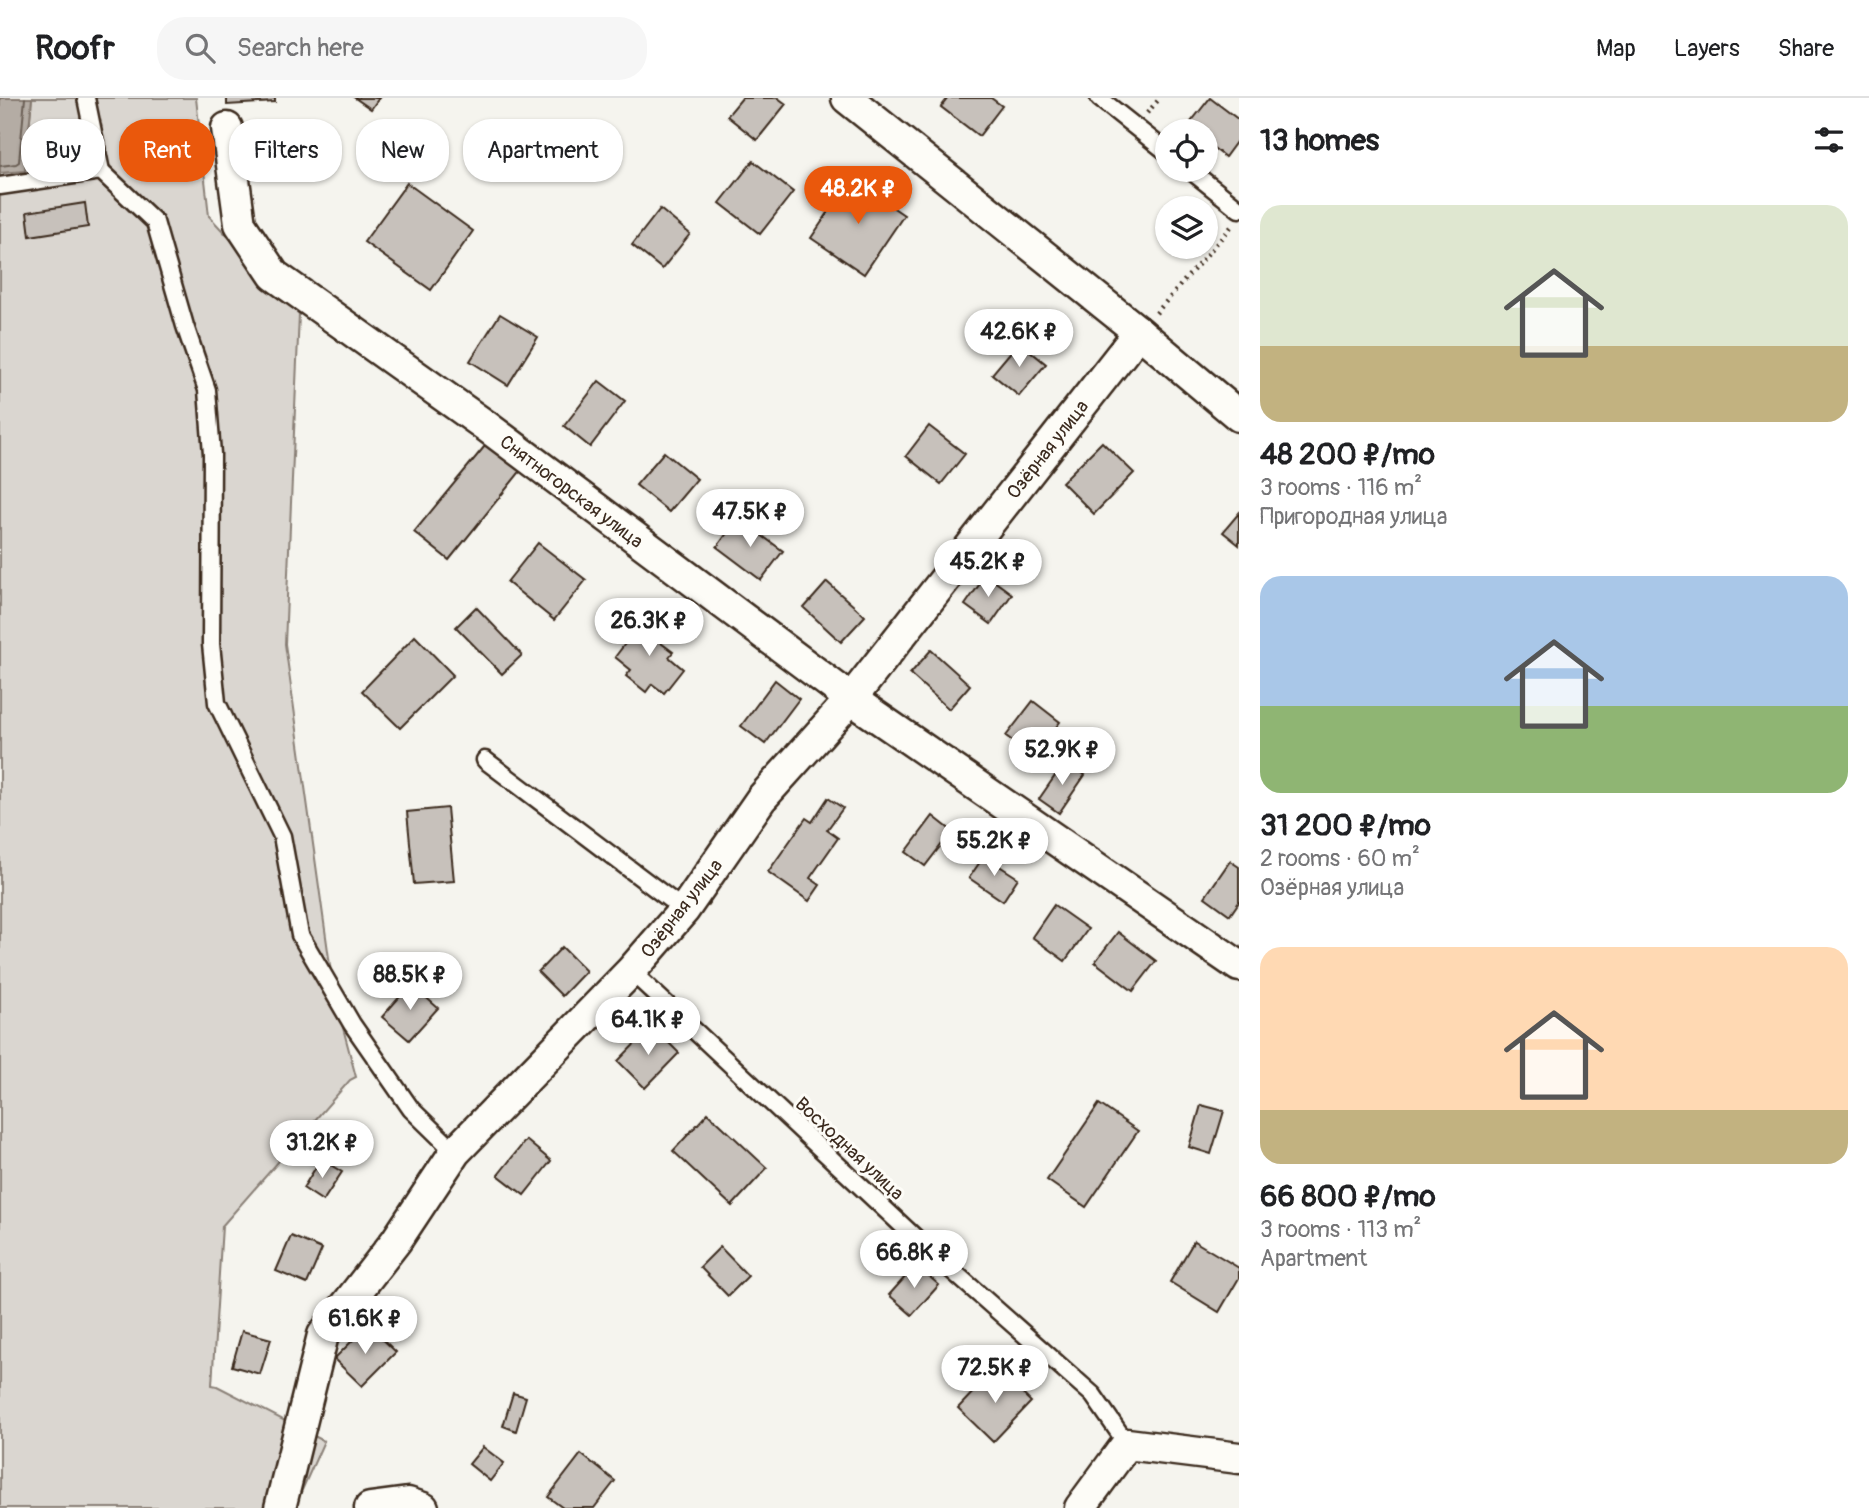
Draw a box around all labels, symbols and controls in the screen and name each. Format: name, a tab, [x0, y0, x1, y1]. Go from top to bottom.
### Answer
search box	[157, 17, 647, 80]
text: Roofr	[35, 28, 115, 69]
icon: search	[181, 29, 219, 67]
text: Search here	[237, 32, 364, 64]
text: Map	[1596, 34, 1636, 63]
text: Layers	[1674, 34, 1740, 63]
text: Share	[1778, 34, 1834, 63]
chip: Buy	[21, 119, 105, 182]
chip: Rent	[119, 119, 215, 182]
chip: Filters	[229, 119, 342, 182]
chip: New	[356, 119, 449, 182]
chip: Apartment	[463, 119, 623, 182]
map controls	[1155, 119, 1218, 259]
button: locate	[1155, 119, 1218, 182]
icon: filters	[1810, 121, 1848, 159]
text: 13 homes	[1260, 122, 1379, 159]
pin: 48.2K ₽	[793, 166, 923, 226]
text: 48.2K ₽	[820, 174, 896, 203]
button: layers	[1155, 196, 1218, 259]
icon: home	[1491, 250, 1617, 376]
pin: 42.6K ₽	[954, 310, 1084, 369]
text: 42.6K ₽	[980, 317, 1058, 346]
street label: Озёрная улица	[1002, 395, 1094, 504]
street label: Снятногорская улица	[495, 430, 648, 554]
text: 48 200 ₽/mo	[1260, 436, 1435, 473]
text: 3 rooms · 116 m²	[1260, 473, 1422, 502]
pin: 47.5K ₽	[685, 490, 815, 549]
text: 47.5K ₽	[712, 497, 788, 526]
text: Пригородная улица	[1260, 502, 1447, 531]
pin: 45.2K ₽	[923, 540, 1053, 599]
text: 45.2K ₽	[950, 547, 1026, 576]
pin: 26.3K ₽	[584, 598, 714, 658]
text: 26.3K ₽	[611, 606, 687, 635]
icon: home	[1491, 621, 1617, 747]
pin: 52.9K ₽	[997, 728, 1127, 787]
text: 52.9K ₽	[1025, 735, 1099, 764]
text: 31 200 ₽/mo	[1260, 807, 1431, 844]
pin: 55.2K ₽	[929, 818, 1059, 878]
text: 55.2K ₽	[956, 826, 1032, 855]
text: 2 rooms · 60 m²	[1260, 844, 1420, 873]
street label: Озёрная улица	[636, 854, 728, 963]
text: Озёрная улица	[1260, 873, 1404, 902]
pin: 88.5K ₽	[345, 953, 475, 1012]
text: 88.5K ₽	[373, 960, 447, 989]
icon: home	[1491, 992, 1617, 1118]
pin: 64.1K ₽	[583, 998, 713, 1057]
text: 64.1K ₽	[611, 1005, 685, 1034]
street label: Восходная улица	[790, 1092, 909, 1205]
pin: 31.2K ₽	[257, 1121, 387, 1180]
text: 31.2K ₽	[286, 1128, 358, 1157]
text: 66 800 ₽/mo	[1260, 1178, 1436, 1215]
text: 3 rooms · 113 m²	[1260, 1215, 1421, 1244]
pin: 66.8K ₽	[849, 1230, 979, 1290]
text: 66.8K ₽	[876, 1238, 952, 1267]
text: Apartment	[1260, 1244, 1367, 1273]
pin: 61.6K ₽	[300, 1296, 430, 1356]
text: 61.6K ₽	[328, 1304, 402, 1333]
pin: 72.5K ₽	[930, 1346, 1060, 1405]
text: 72.5K ₽	[957, 1353, 1033, 1382]

